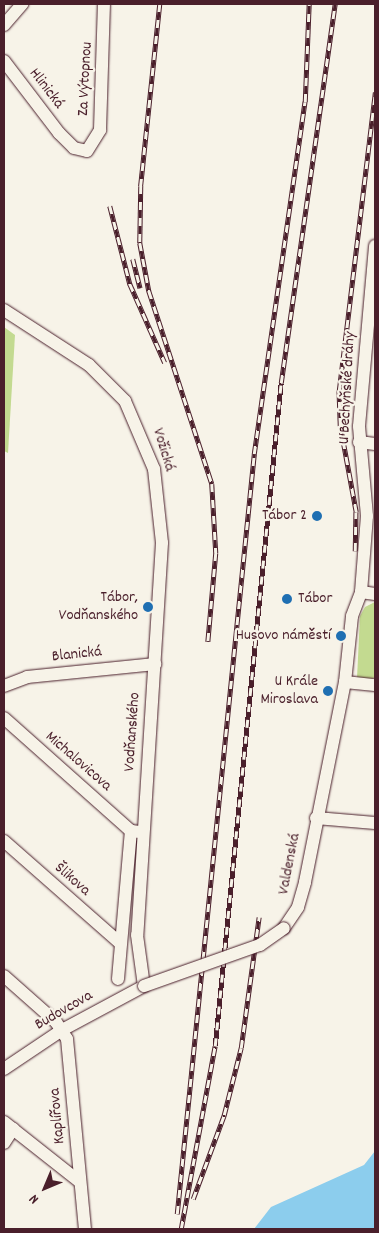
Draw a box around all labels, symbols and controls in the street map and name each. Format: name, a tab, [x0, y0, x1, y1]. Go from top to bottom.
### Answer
street label: Za Výtopnou	[74, 41, 98, 117]
street label: Hlinická	[24, 65, 68, 113]
street label: U Bechyňské dráhy	[335, 331, 361, 445]
street label: Vožická	[147, 426, 179, 474]
place label: Tábor 2	[262, 506, 307, 526]
marker: Tábor 2	[311, 510, 323, 522]
place label: Tábor, Vodňanského	[59, 588, 138, 626]
place label: Tábor	[298, 589, 332, 609]
marker: Tábor	[280, 592, 294, 606]
marker: Tábor, Vodňanského	[142, 601, 154, 613]
place label: Husovo náměstí	[236, 626, 331, 646]
marker: Husovo náměstí	[335, 630, 347, 642]
street label: Blanická	[51, 643, 103, 667]
place label: U Krále Miroslava	[260, 672, 318, 710]
marker: U Krále Miroslava	[322, 685, 334, 697]
street label: Vodňanského	[121, 692, 145, 772]
street label: Michalovicova	[41, 728, 115, 796]
street label: Valdenská	[275, 832, 305, 896]
street label: Šlikova	[50, 859, 94, 901]
street label: Budovcova	[32, 987, 96, 1035]
street label: Kaplířova	[46, 1087, 70, 1145]
north arrow	[20, 1163, 70, 1213]
text: N	[25, 1189, 44, 1208]

